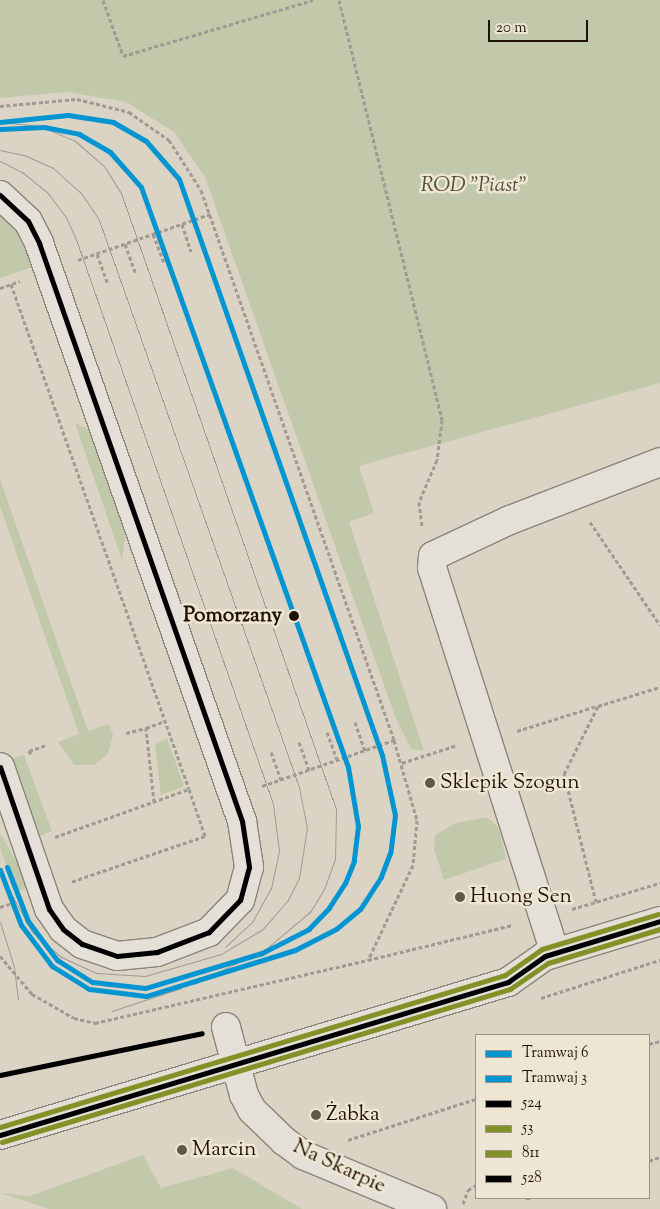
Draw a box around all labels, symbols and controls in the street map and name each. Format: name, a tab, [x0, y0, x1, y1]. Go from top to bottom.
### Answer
scale bar	[490, 10, 590, 42]
text: 20 m	[496, 18, 527, 39]
park label: ROD "Piast"	[421, 173, 527, 199]
place label: Pomorzany	[183, 603, 282, 629]
marker: Pomorzany	[286, 608, 302, 624]
place label: Sklepik Szogun	[440, 770, 580, 796]
marker: Sklepik Szogun	[424, 777, 436, 789]
place label: Huong Sen	[470, 884, 572, 910]
marker: Huong Sen	[454, 891, 466, 903]
legend	[475, 1034, 650, 1199]
text: Tramwaj 6	[522, 1043, 589, 1064]
text: Tramwaj 3	[522, 1068, 587, 1089]
text: 524	[522, 1093, 542, 1114]
place label: Żabka	[326, 1102, 380, 1128]
marker: Żabka	[310, 1109, 322, 1121]
text: 53	[522, 1118, 533, 1139]
street label: Na Skarpie	[289, 1135, 389, 1199]
place label: Marcin	[192, 1137, 256, 1163]
text: 811	[522, 1143, 540, 1164]
marker: Marcin	[176, 1144, 188, 1156]
text: 528	[522, 1168, 542, 1189]

